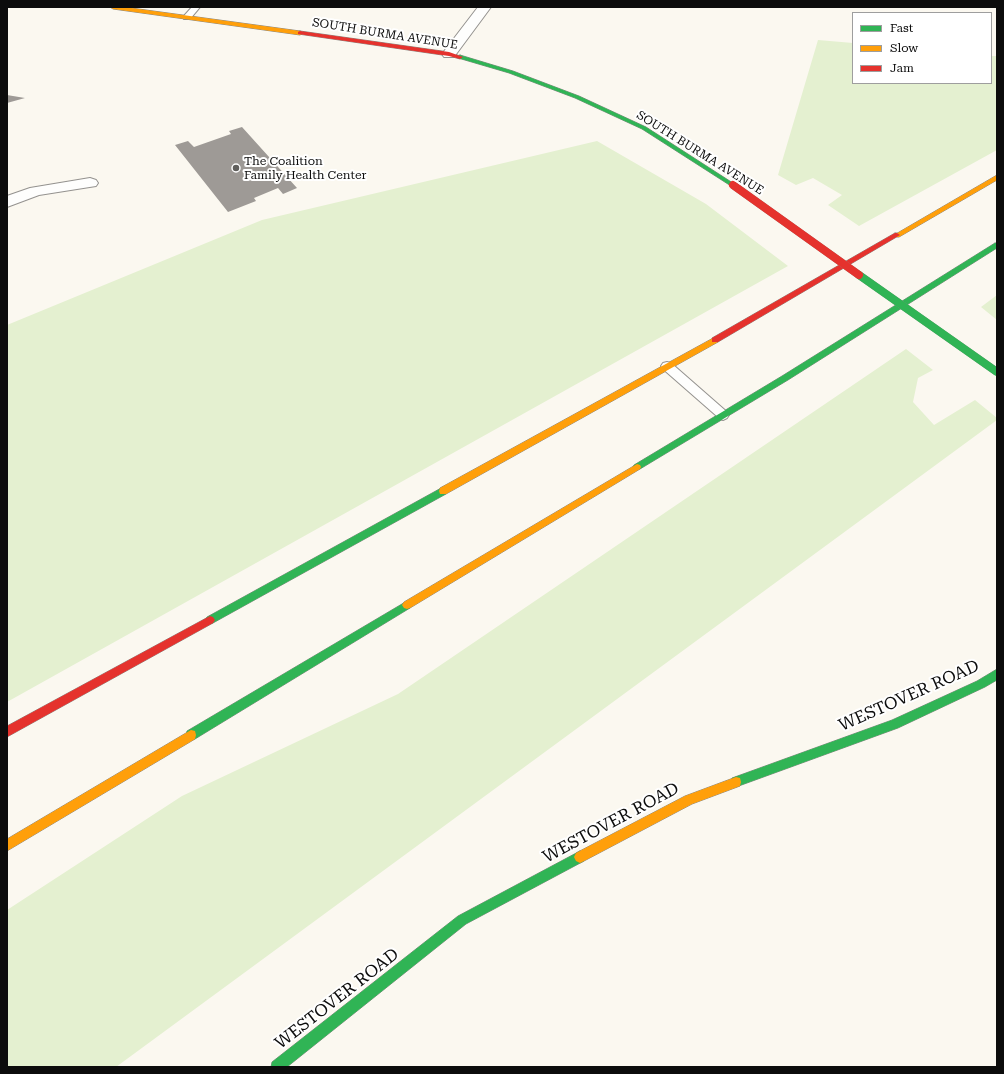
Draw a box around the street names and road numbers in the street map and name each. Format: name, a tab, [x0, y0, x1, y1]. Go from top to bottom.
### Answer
street label: SOUTH BURMA AVENUE	[311, 15, 459, 53]
street label: SOUTH BURMA AVENUE	[634, 108, 766, 198]
street label: WESTOVER ROAD	[836, 656, 982, 736]
street label: WESTOVER ROAD	[539, 778, 683, 868]
street label: WESTOVER ROAD	[271, 944, 403, 1054]

